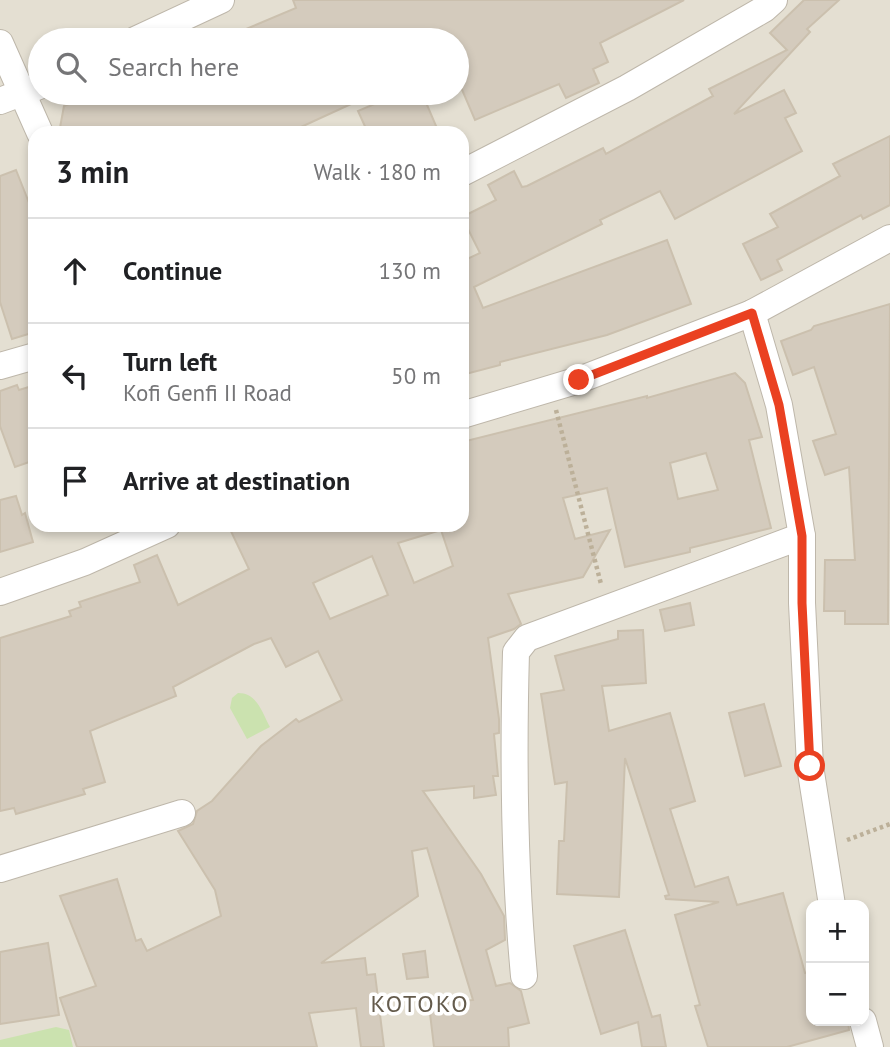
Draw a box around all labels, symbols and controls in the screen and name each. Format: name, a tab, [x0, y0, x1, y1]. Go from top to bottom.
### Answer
search box	[28, 28, 469, 105]
icon: search	[52, 48, 90, 86]
text: Search here	[108, 50, 239, 83]
text: 3 min	[56, 152, 129, 191]
text: Walk · 180 m	[314, 157, 441, 186]
icon: ahead	[56, 252, 94, 290]
text: Continue	[123, 254, 222, 287]
text: 130 m	[379, 256, 441, 285]
text: Turn left	[123, 345, 217, 378]
icon: left	[56, 357, 94, 395]
text: 50 m	[391, 361, 441, 390]
route end	[563, 364, 594, 395]
text: Kofi Genfi II Road	[123, 378, 292, 407]
icon: arrive	[56, 462, 94, 500]
text: Arrive at destination	[123, 464, 350, 497]
route start	[794, 750, 825, 781]
map controls	[806, 900, 869, 1026]
button: +	[806, 900, 869, 963]
button: −	[806, 963, 869, 1026]
district label: KOTOKO	[370, 988, 470, 1019]

